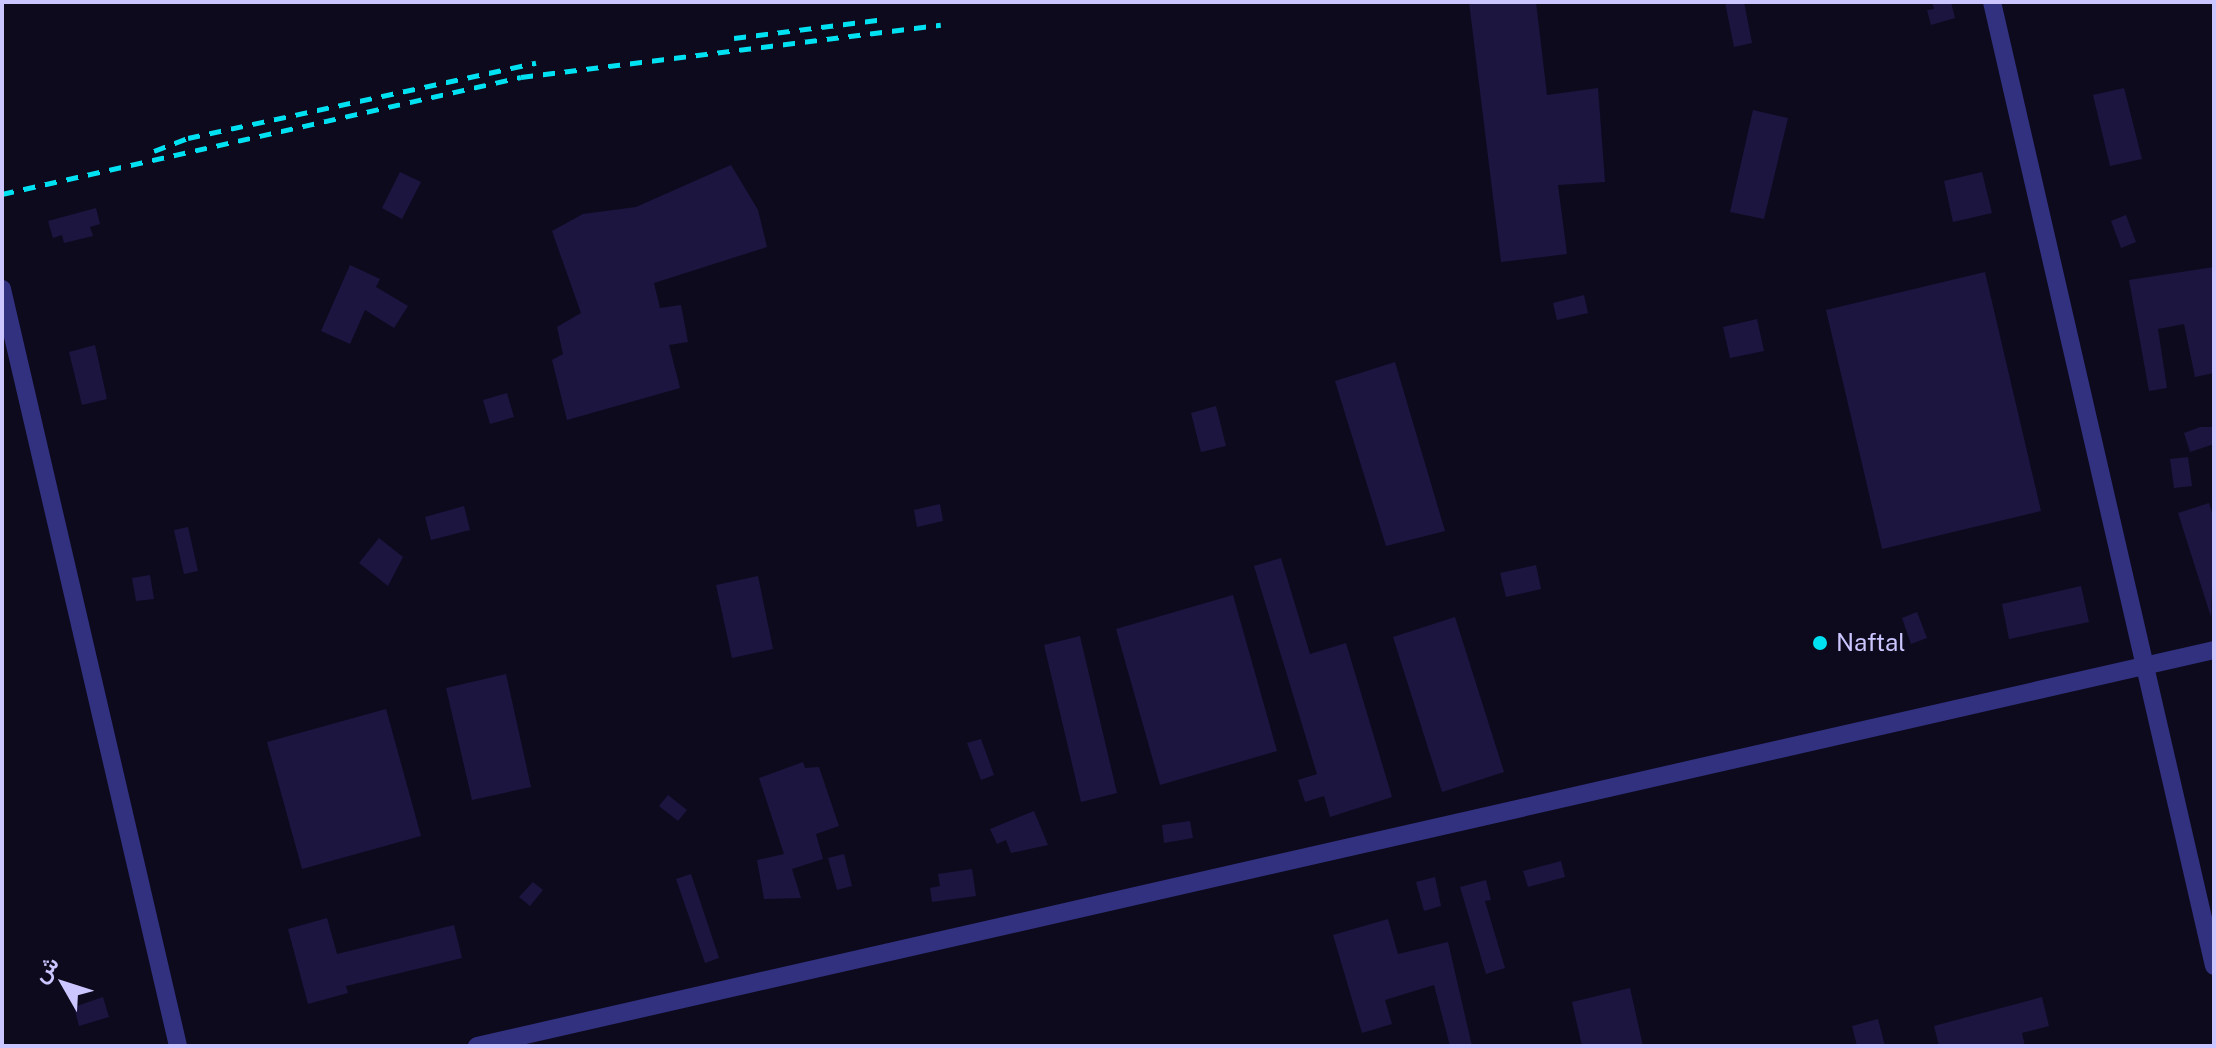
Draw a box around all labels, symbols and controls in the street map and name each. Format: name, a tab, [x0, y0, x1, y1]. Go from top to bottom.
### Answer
place label: Naftal	[1836, 629, 1905, 657]
marker: Naftal	[1811, 634, 1829, 652]
north arrow	[24, 944, 104, 1024]
text: ش	[27, 950, 64, 987]

